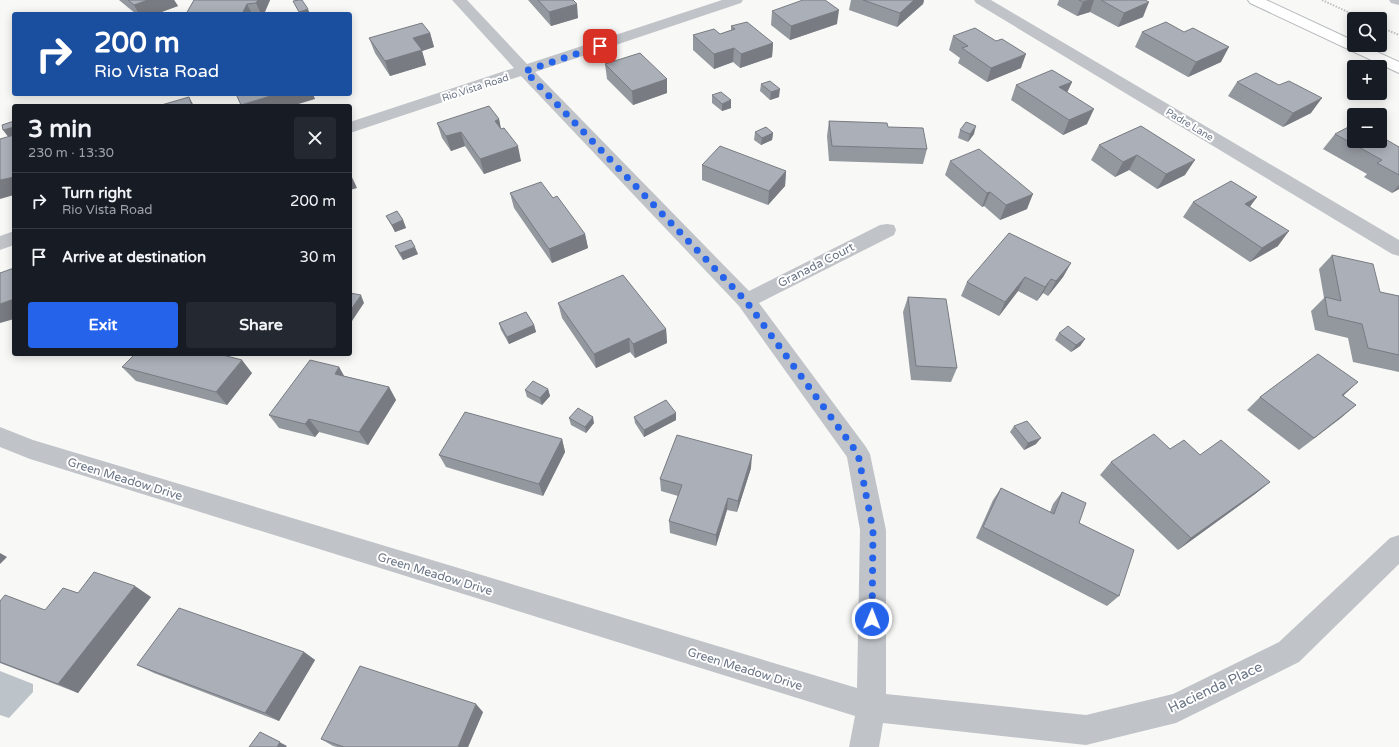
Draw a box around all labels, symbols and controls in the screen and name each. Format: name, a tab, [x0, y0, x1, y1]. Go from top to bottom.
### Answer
map controls	[1347, 12, 1387, 148]
button: search	[1347, 12, 1387, 52]
text: 200 m	[94, 26, 180, 60]
icon: right	[28, 28, 80, 80]
pin	[583, 29, 617, 63]
icon: arrive	[589, 35, 611, 57]
text: Rio Vista Road	[94, 60, 219, 82]
button: +	[1347, 60, 1387, 100]
street label: Rio Vista Road	[440, 71, 510, 104]
street label: Padre Lane	[1163, 106, 1216, 144]
button: −	[1347, 108, 1387, 148]
text: 3 min	[28, 115, 92, 144]
button: close	[294, 117, 336, 159]
text: 230 m · 13:30	[28, 145, 114, 161]
text: Turn right	[62, 184, 132, 202]
icon: right	[28, 190, 50, 212]
text: 200 m	[290, 192, 336, 210]
text: Rio Vista Road	[62, 202, 152, 218]
street label: Granada Court	[775, 240, 857, 290]
icon: arrive	[28, 246, 50, 268]
text: Arrive at destination	[62, 248, 206, 266]
text: 30 m	[299, 248, 336, 266]
button: Exit	[28, 302, 178, 348]
button: Share	[186, 302, 336, 348]
street label: Green Meadow Drive	[66, 455, 184, 503]
street label: Green Meadow Drive	[376, 550, 494, 598]
position arrow	[851, 598, 893, 640]
street label: Green Meadow Drive	[686, 645, 804, 693]
street label: Hacienda Place	[1165, 658, 1265, 717]

